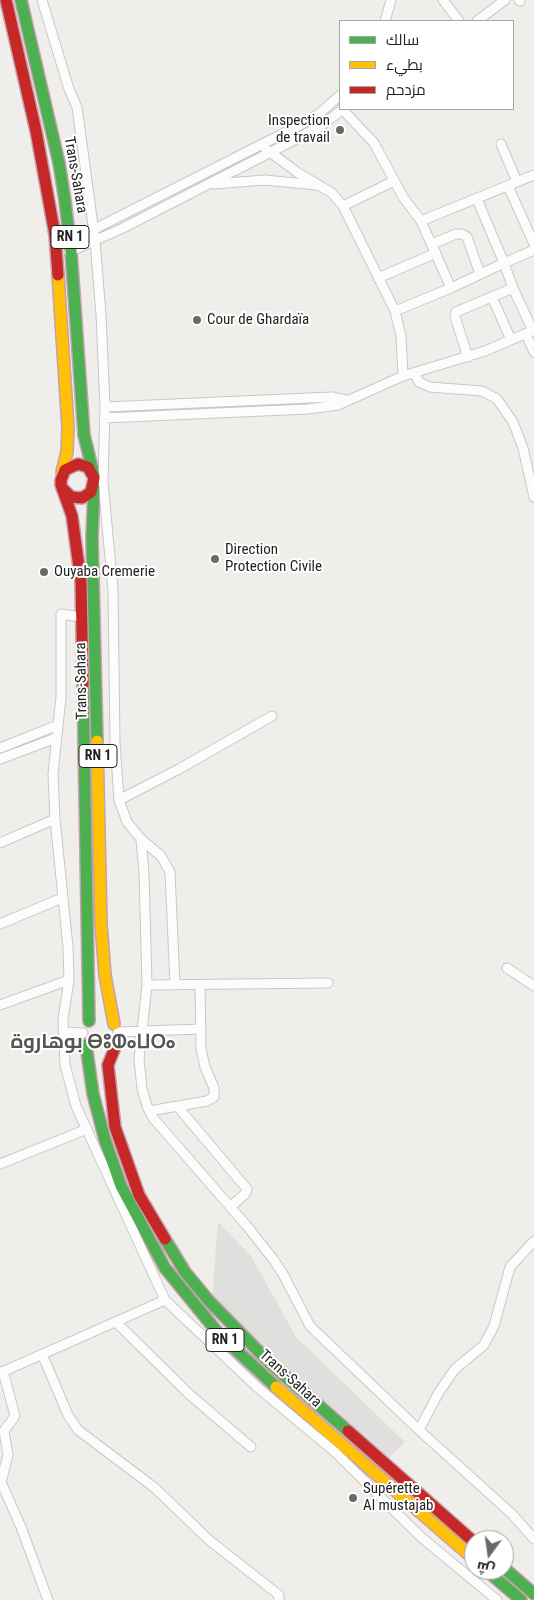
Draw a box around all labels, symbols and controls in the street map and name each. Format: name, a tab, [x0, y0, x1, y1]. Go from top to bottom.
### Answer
legend	[339, 20, 514, 110]
text: سالك	[386, 31, 419, 49]
text: بطيء	[386, 56, 423, 74]
text: مزدحم	[386, 81, 426, 99]
place label: Inspection de travail	[268, 112, 330, 147]
marker: Inspection de travail	[334, 124, 346, 136]
street label: Trans-Sahara	[59, 135, 91, 215]
road number: RN 1	[51, 226, 89, 248]
place label: Cour de Ghardaïa	[207, 311, 309, 329]
marker: Cour de Ghardaïa	[191, 314, 203, 326]
place label: Direction Protection Civile	[225, 541, 322, 576]
marker: Direction Protection Civile	[209, 553, 221, 565]
place label: Ouyaba Cremerie	[54, 563, 155, 581]
marker: Ouyaba Cremerie	[38, 566, 50, 578]
street label: Trans-Sahara	[72, 642, 92, 720]
road number: RN 1	[79, 744, 117, 768]
district label: بوهاروة ⴱⵓⵀⴰⵡⵔⴰ	[11, 1031, 175, 1055]
road number: RN 1	[206, 1328, 244, 1352]
street label: Trans-Sahara	[255, 1346, 325, 1412]
place label: Supérette Al mustajab	[363, 1480, 433, 1515]
marker: Supérette Al mustajab	[347, 1492, 359, 1504]
north arrow	[464, 1530, 514, 1580]
text: ش	[475, 1559, 496, 1579]

